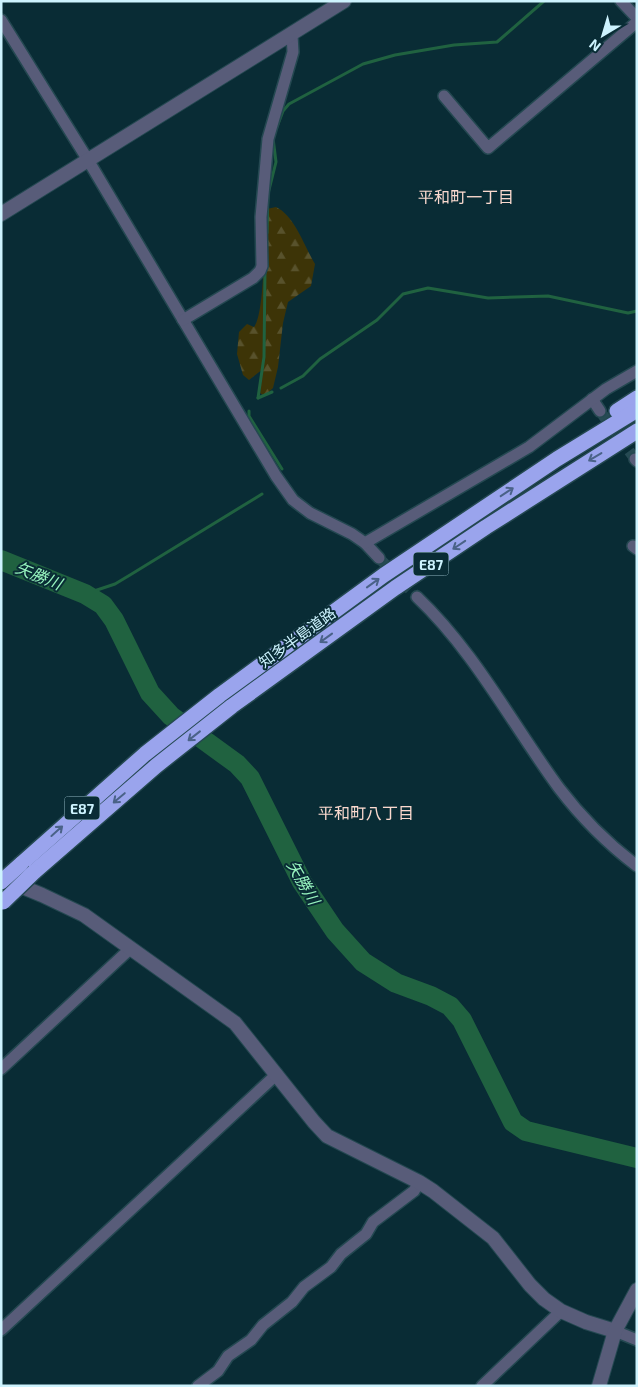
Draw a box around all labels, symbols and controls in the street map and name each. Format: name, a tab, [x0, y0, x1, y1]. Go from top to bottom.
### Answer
north arrow	[578, 10, 628, 60]
text: N	[585, 36, 604, 55]
district label: 平和町一丁目	[418, 187, 514, 206]
one-way arrow	[589, 452, 603, 462]
one-way arrow	[500, 487, 514, 497]
one-way arrow	[452, 540, 466, 550]
road number: E87	[414, 552, 448, 576]
water label: 矢勝川	[13, 557, 67, 594]
one-way arrow	[366, 578, 380, 588]
street label: 知多半島道路	[255, 603, 339, 671]
one-way arrow	[319, 633, 333, 643]
one-way arrow	[187, 731, 201, 741]
one-way arrow	[113, 792, 126, 803]
road number: E87	[64, 796, 100, 820]
district label: 平和町八丁目	[318, 803, 414, 822]
one-way arrow	[50, 825, 63, 837]
water label: 矢勝川	[284, 856, 325, 909]

